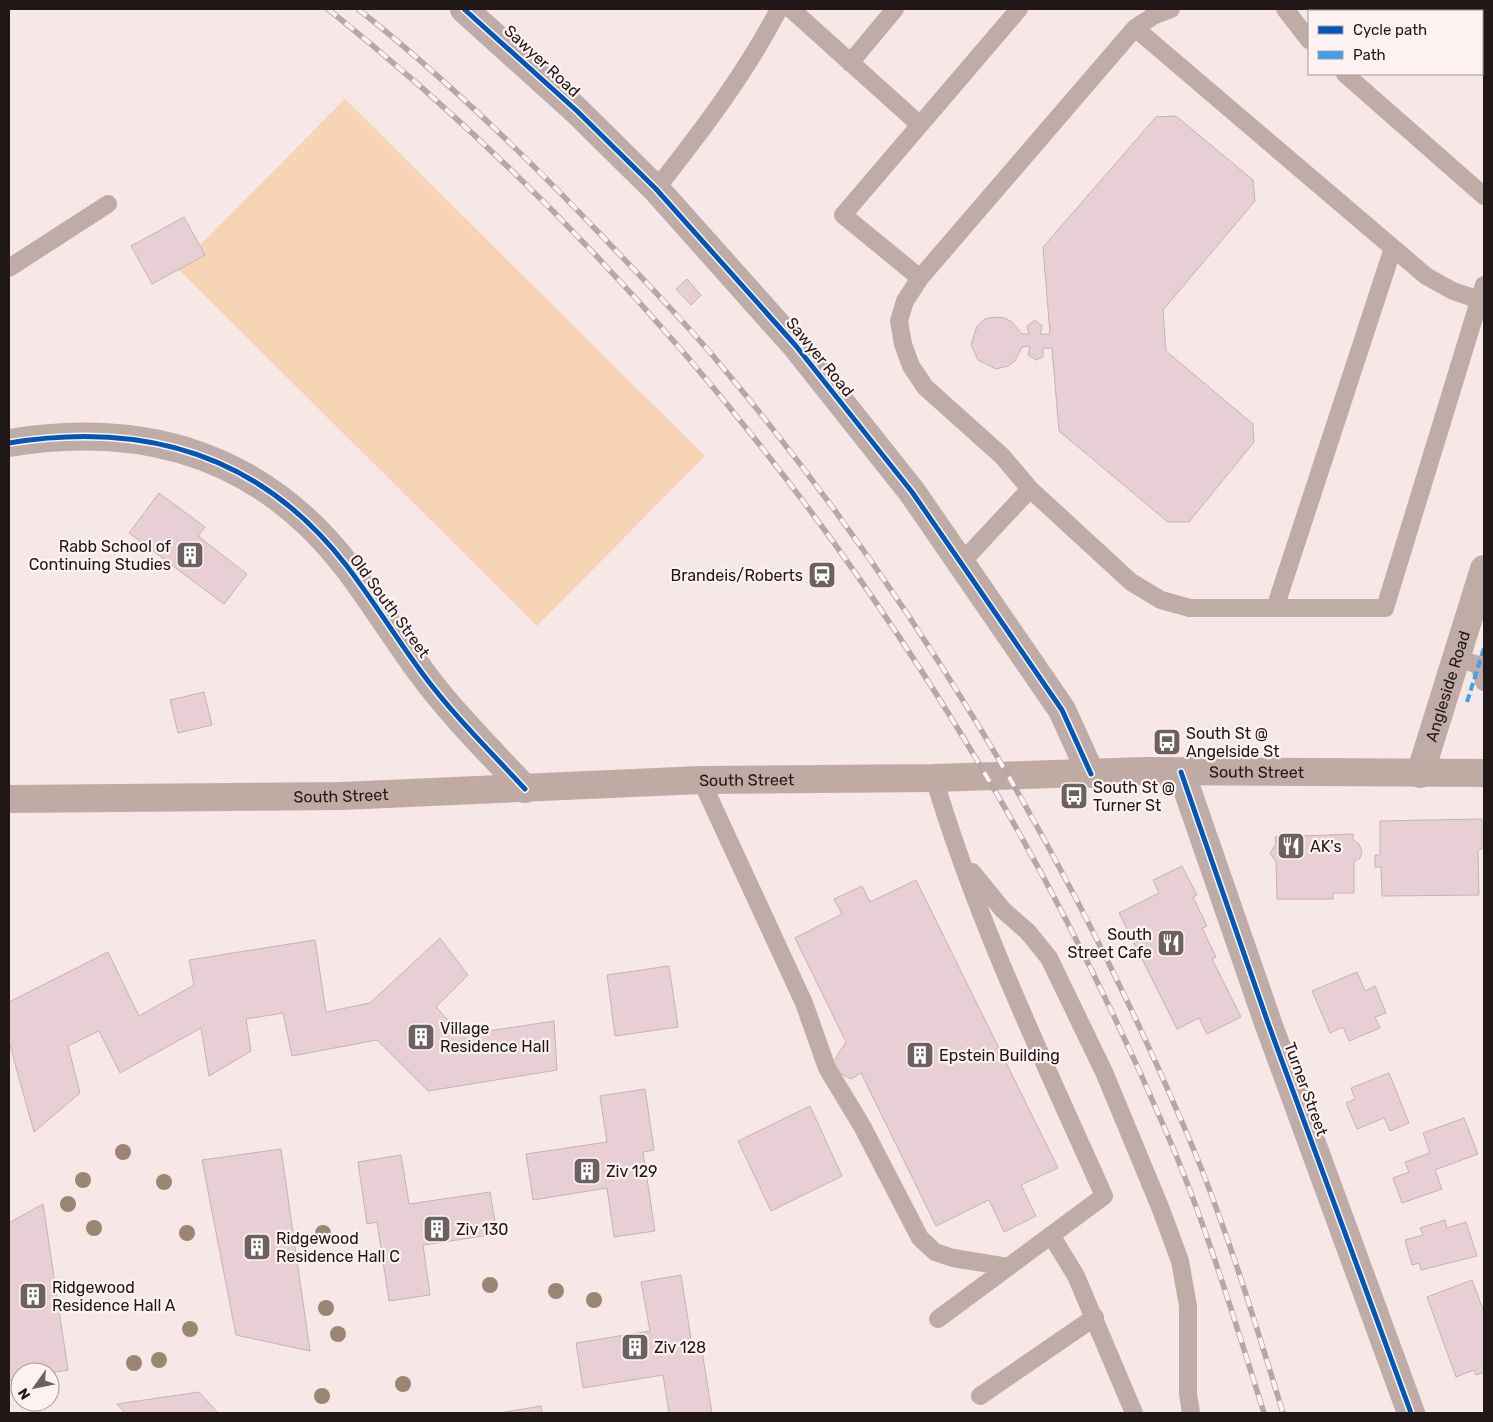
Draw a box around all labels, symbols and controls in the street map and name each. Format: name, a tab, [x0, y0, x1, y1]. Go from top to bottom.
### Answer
legend	[1308, 10, 1483, 75]
street label: Sawyer Road	[500, 21, 584, 101]
text: Cycle path	[1353, 21, 1427, 39]
text: Path	[1353, 46, 1386, 64]
street label: Sawyer Road	[782, 313, 858, 401]
place label: Rabb School of Continuing Studies	[29, 537, 172, 574]
building icon: Rabb School of Continuing Studies	[175, 540, 205, 570]
street label: Old South Street	[346, 551, 434, 661]
station icon: Brandeis/Roberts	[807, 560, 837, 590]
place label: Brandeis/Roberts	[671, 566, 803, 585]
street label: Angleside Road	[1421, 628, 1474, 744]
place label: South St @ Angelside St	[1186, 724, 1279, 761]
bus stop icon: South St @ Angelside St	[1152, 727, 1182, 757]
street label: South Street	[1209, 762, 1304, 781]
street label: South Street	[699, 770, 794, 790]
place label: South St @ Turner St	[1093, 778, 1175, 815]
bus stop icon: South St @ Turner St	[1059, 781, 1089, 811]
street label: South Street	[293, 784, 389, 806]
restaurant icon: AK's	[1276, 831, 1306, 861]
place label: AK's	[1310, 837, 1342, 856]
place label: South Street Cafe	[1067, 925, 1152, 962]
restaurant icon: South Street Cafe	[1156, 928, 1186, 958]
place label: Village Residence Hall	[440, 1019, 549, 1056]
building icon: Village Residence Hall	[406, 1022, 436, 1052]
building icon: Epstein Building	[905, 1040, 935, 1070]
street label: Turner Street	[1280, 1040, 1332, 1138]
place label: Epstein Building	[939, 1046, 1060, 1065]
building icon: Ziv 129	[572, 1156, 602, 1186]
place label: Ziv 129	[606, 1162, 658, 1181]
building icon: Ziv 130	[422, 1214, 452, 1244]
place label: Ziv 130	[456, 1220, 508, 1239]
place label: Ridgewood Residence Hall C	[276, 1229, 400, 1266]
building icon: Ridgewood Residence Hall C	[242, 1232, 272, 1262]
place label: Ridgewood Residence Hall A	[52, 1278, 176, 1315]
building icon: Ridgewood Residence Hall A	[18, 1281, 48, 1311]
building icon: Ziv 128	[620, 1332, 650, 1362]
place label: Ziv 128	[654, 1338, 706, 1357]
north arrow	[10, 1362, 60, 1412]
text: N	[15, 1385, 34, 1403]

